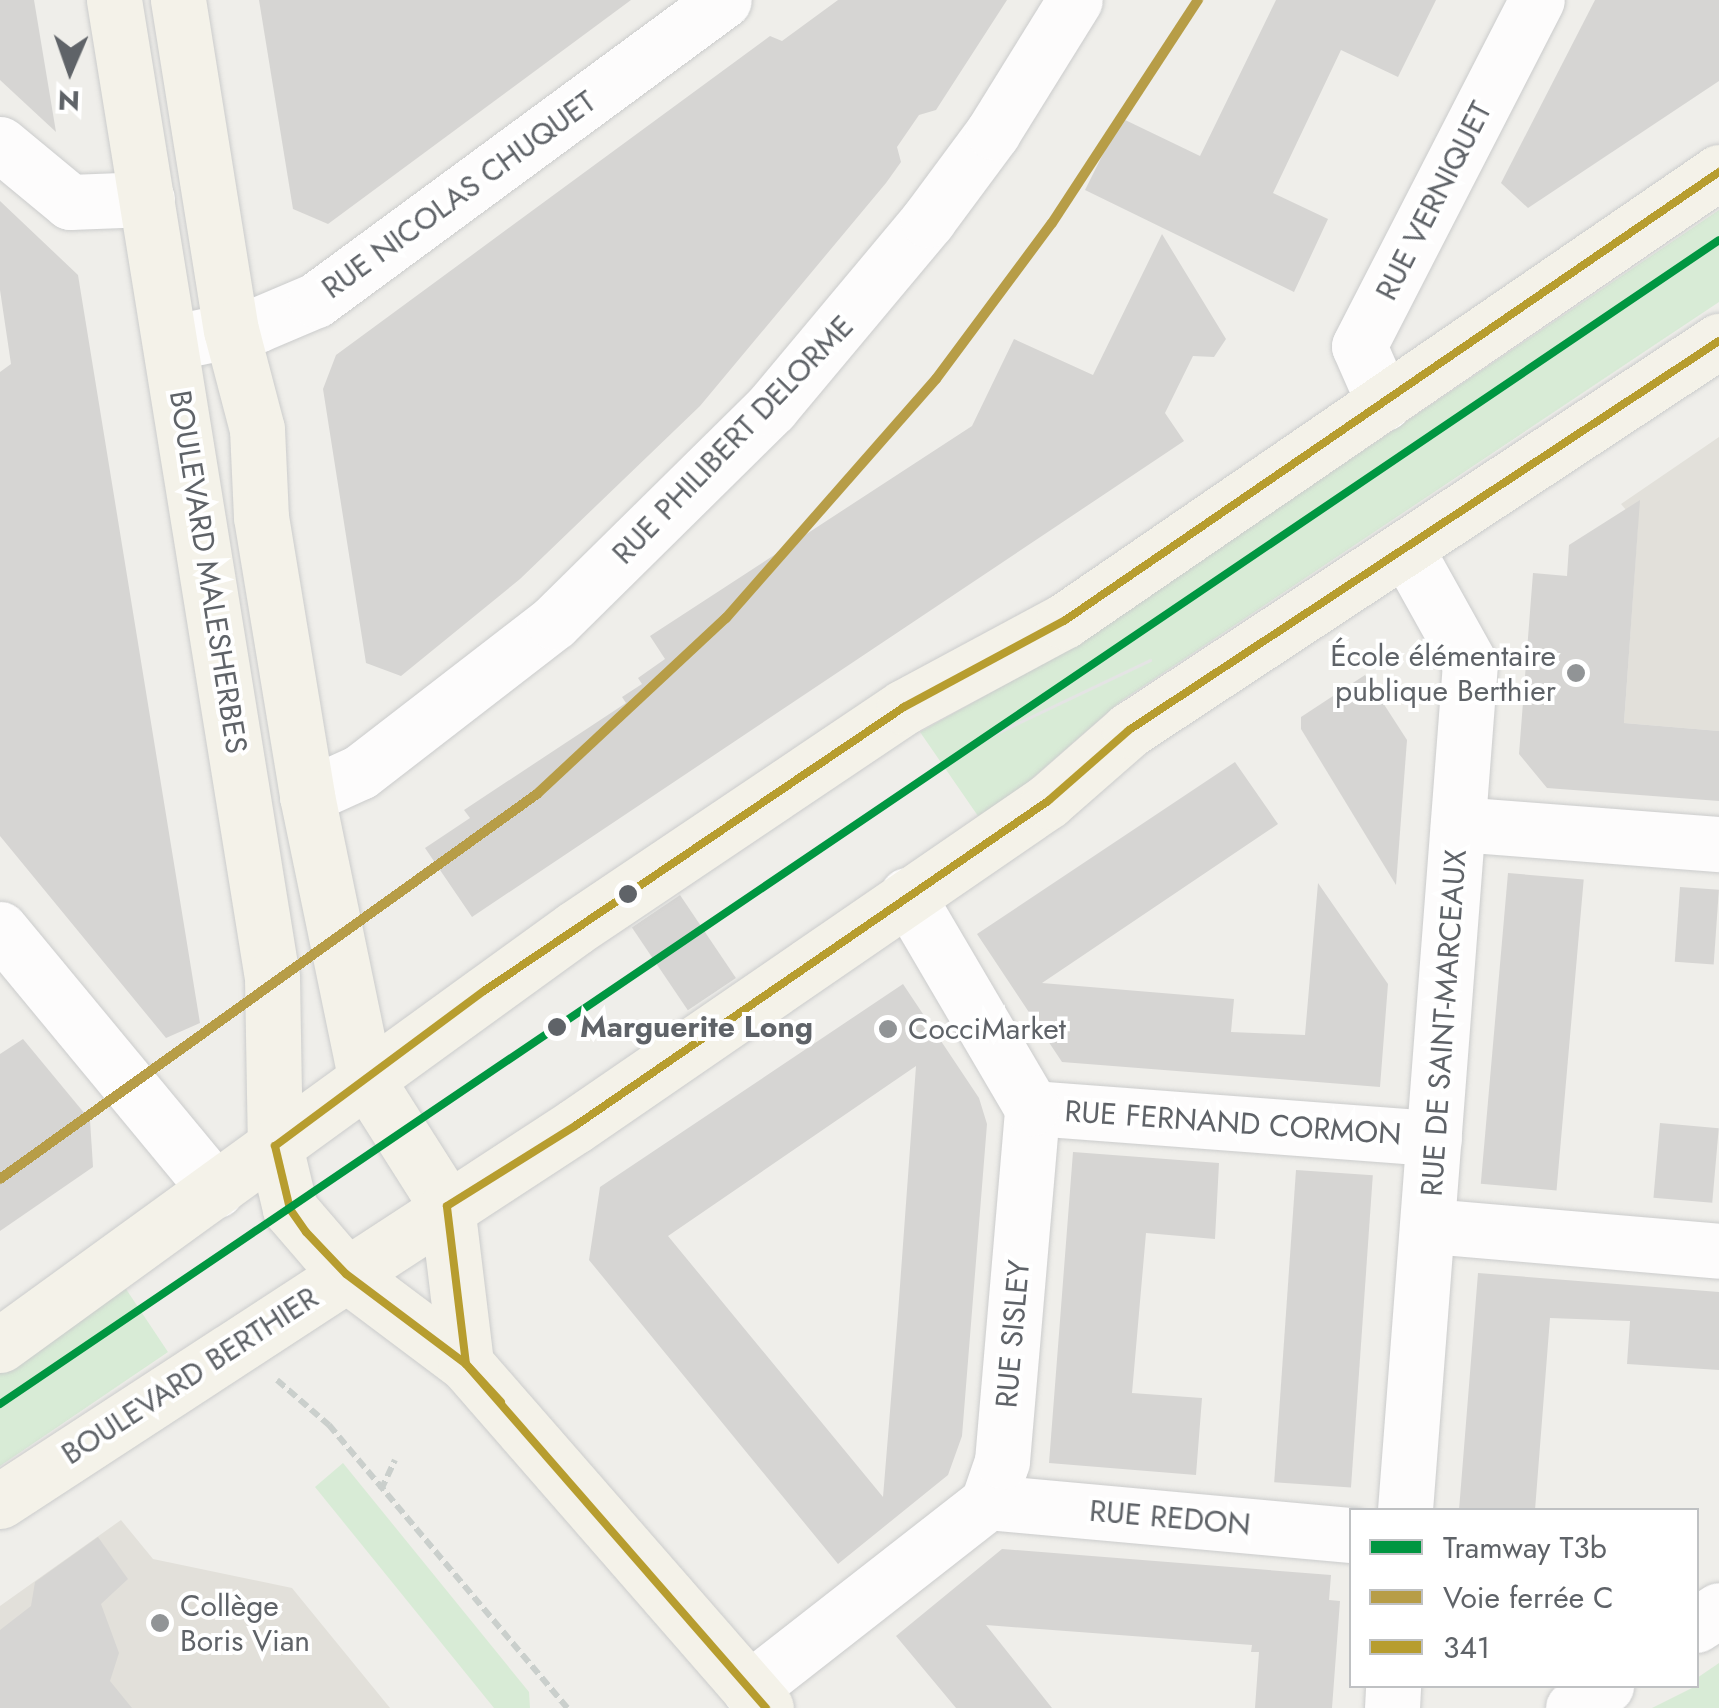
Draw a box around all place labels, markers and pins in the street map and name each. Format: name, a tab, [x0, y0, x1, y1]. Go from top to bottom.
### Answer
place label: École élémentaire publique Berthier	[1330, 638, 1556, 708]
marker: École élémentaire publique Berthier	[1565, 662, 1587, 684]
unlabelled marker	[618, 884, 638, 904]
place label: Marguerite Long	[580, 1009, 813, 1045]
place label: CocciMarket	[908, 1011, 1066, 1047]
marker: Marguerite Long	[544, 1014, 570, 1040]
marker: CocciMarket	[877, 1018, 899, 1040]
place label: Collège Boris Vian	[180, 1588, 310, 1658]
marker: Collège Boris Vian	[149, 1612, 171, 1634]

